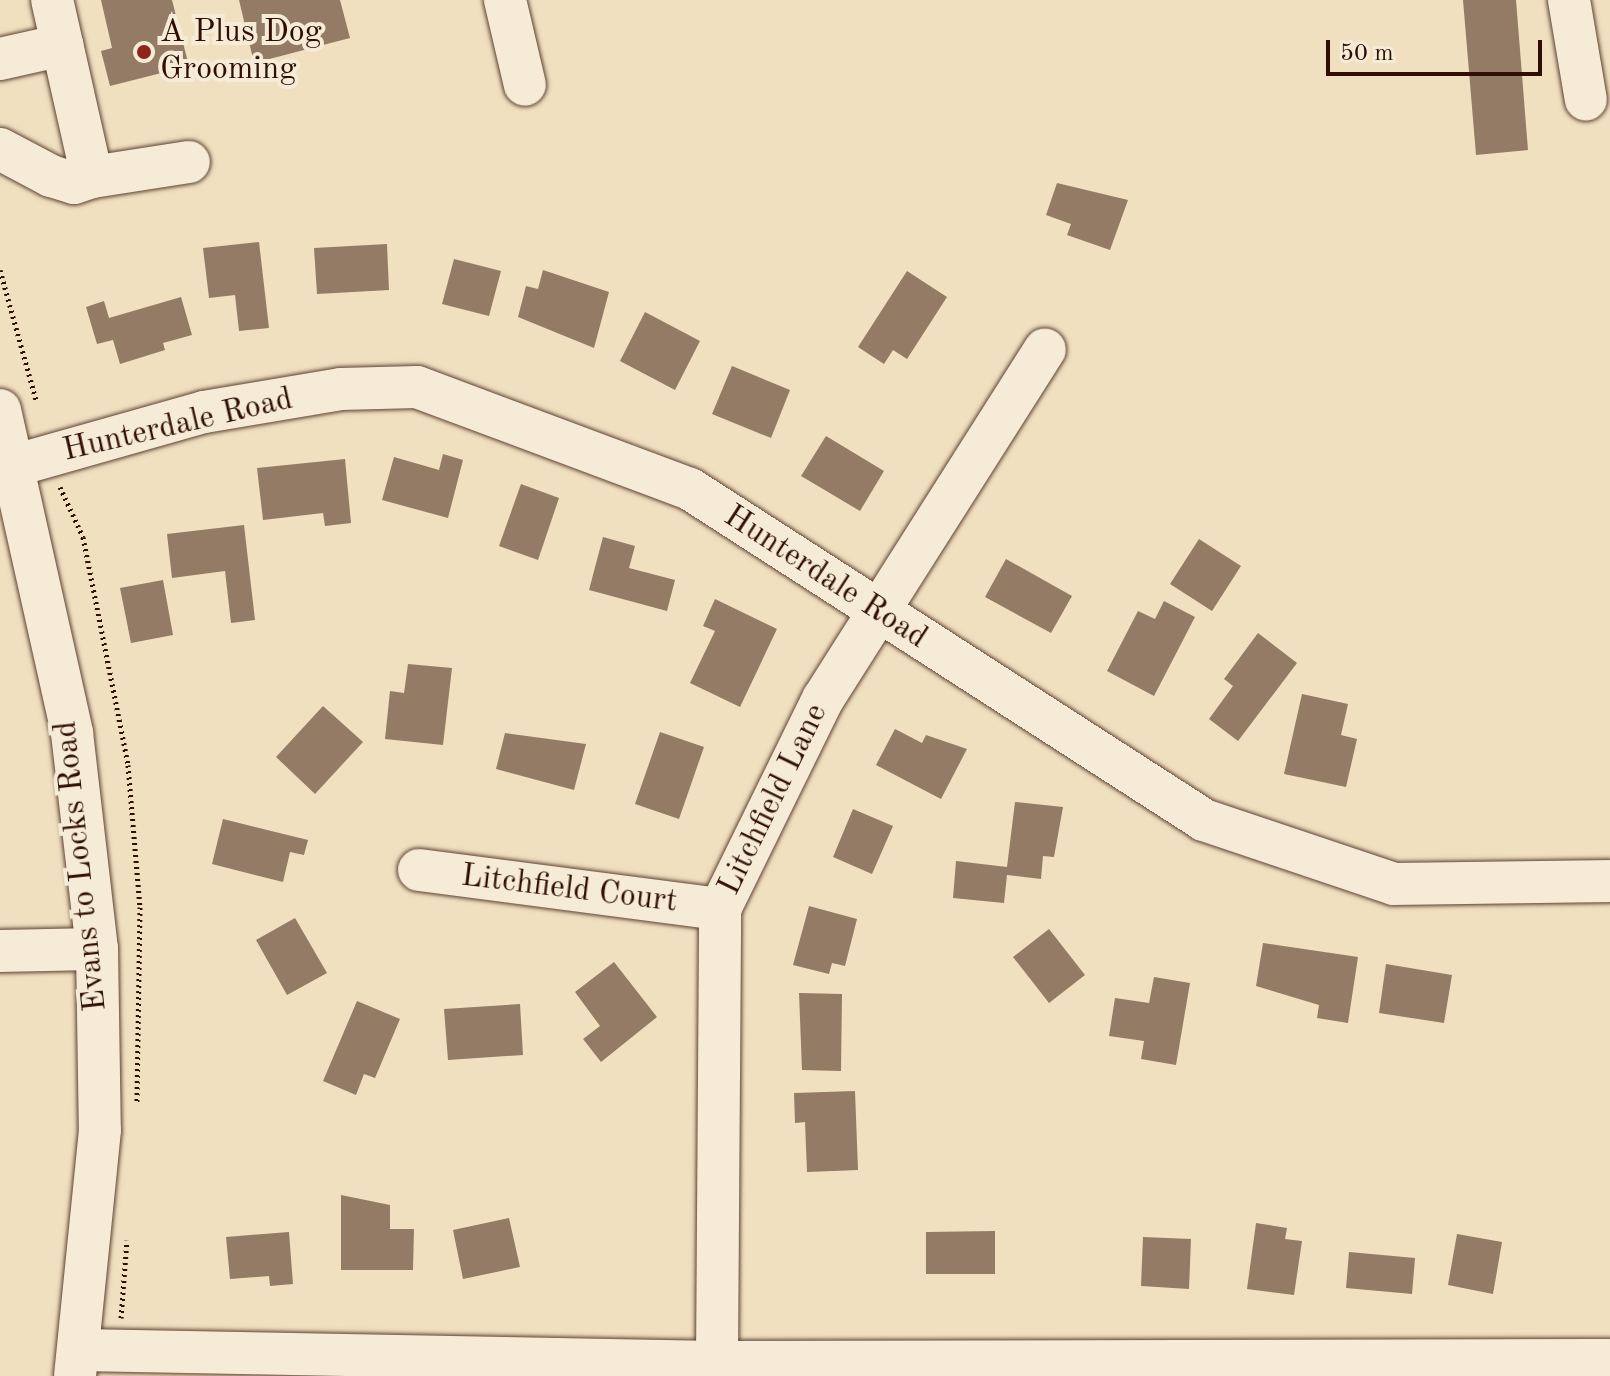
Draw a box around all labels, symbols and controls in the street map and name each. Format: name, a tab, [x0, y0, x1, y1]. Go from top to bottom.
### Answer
place label: A Plus Dog Grooming	[160, 15, 322, 90]
scale bar	[1330, 24, 1546, 74]
text: 50 m	[1340, 42, 1394, 66]
marker: A Plus Dog Grooming	[135, 43, 153, 61]
street label: Hunterdale Road	[59, 381, 297, 471]
street label: Hunterdale Road	[716, 498, 934, 658]
street label: Litchfield Lane	[711, 698, 837, 902]
street label: Evans to Locks Road	[48, 719, 116, 1013]
street label: Litchfield Court	[459, 858, 679, 922]

